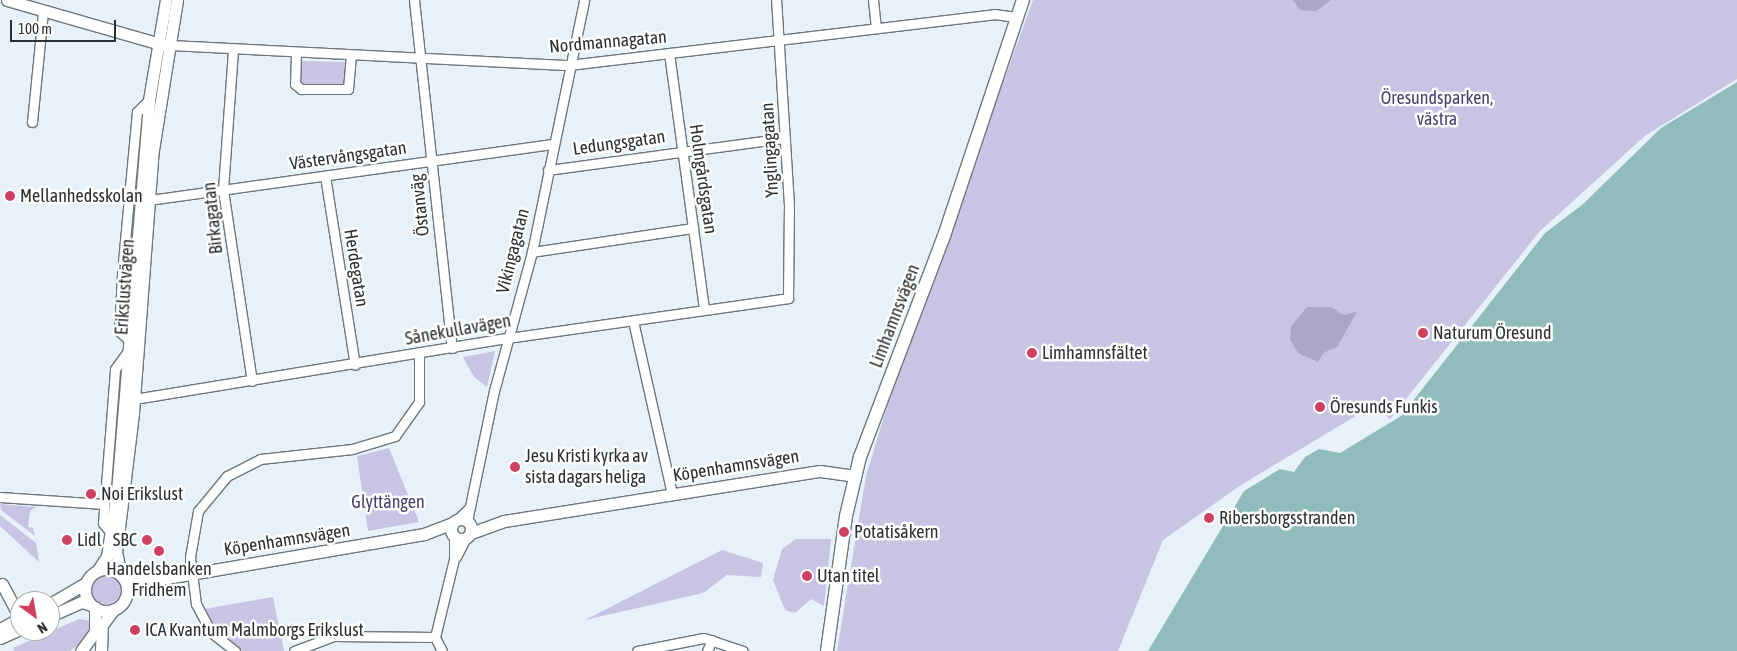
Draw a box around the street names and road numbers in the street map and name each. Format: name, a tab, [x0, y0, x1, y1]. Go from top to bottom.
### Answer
street label: Nordmannagatan	[548, 26, 668, 58]
street label: Ynglingagatan	[757, 102, 783, 198]
street label: Holmgårdsgatan	[685, 123, 721, 235]
street label: Ledungsgatan	[571, 126, 667, 160]
street label: Västervångsgatan	[288, 137, 408, 175]
street label: Östanväg	[406, 173, 434, 237]
street label: Birkagatan	[198, 181, 228, 255]
street label: Vikingagatan	[492, 206, 534, 296]
street label: Herdegatan	[339, 227, 373, 309]
street label: Erikslustvägen	[111, 238, 139, 336]
street label: Limhamnsvägen	[865, 261, 925, 371]
street label: Sånekullavägen	[403, 310, 513, 350]
street label: Köpenhamnsvägen	[671, 445, 801, 487]
street label: Köpenhamnsvägen	[222, 519, 352, 561]

